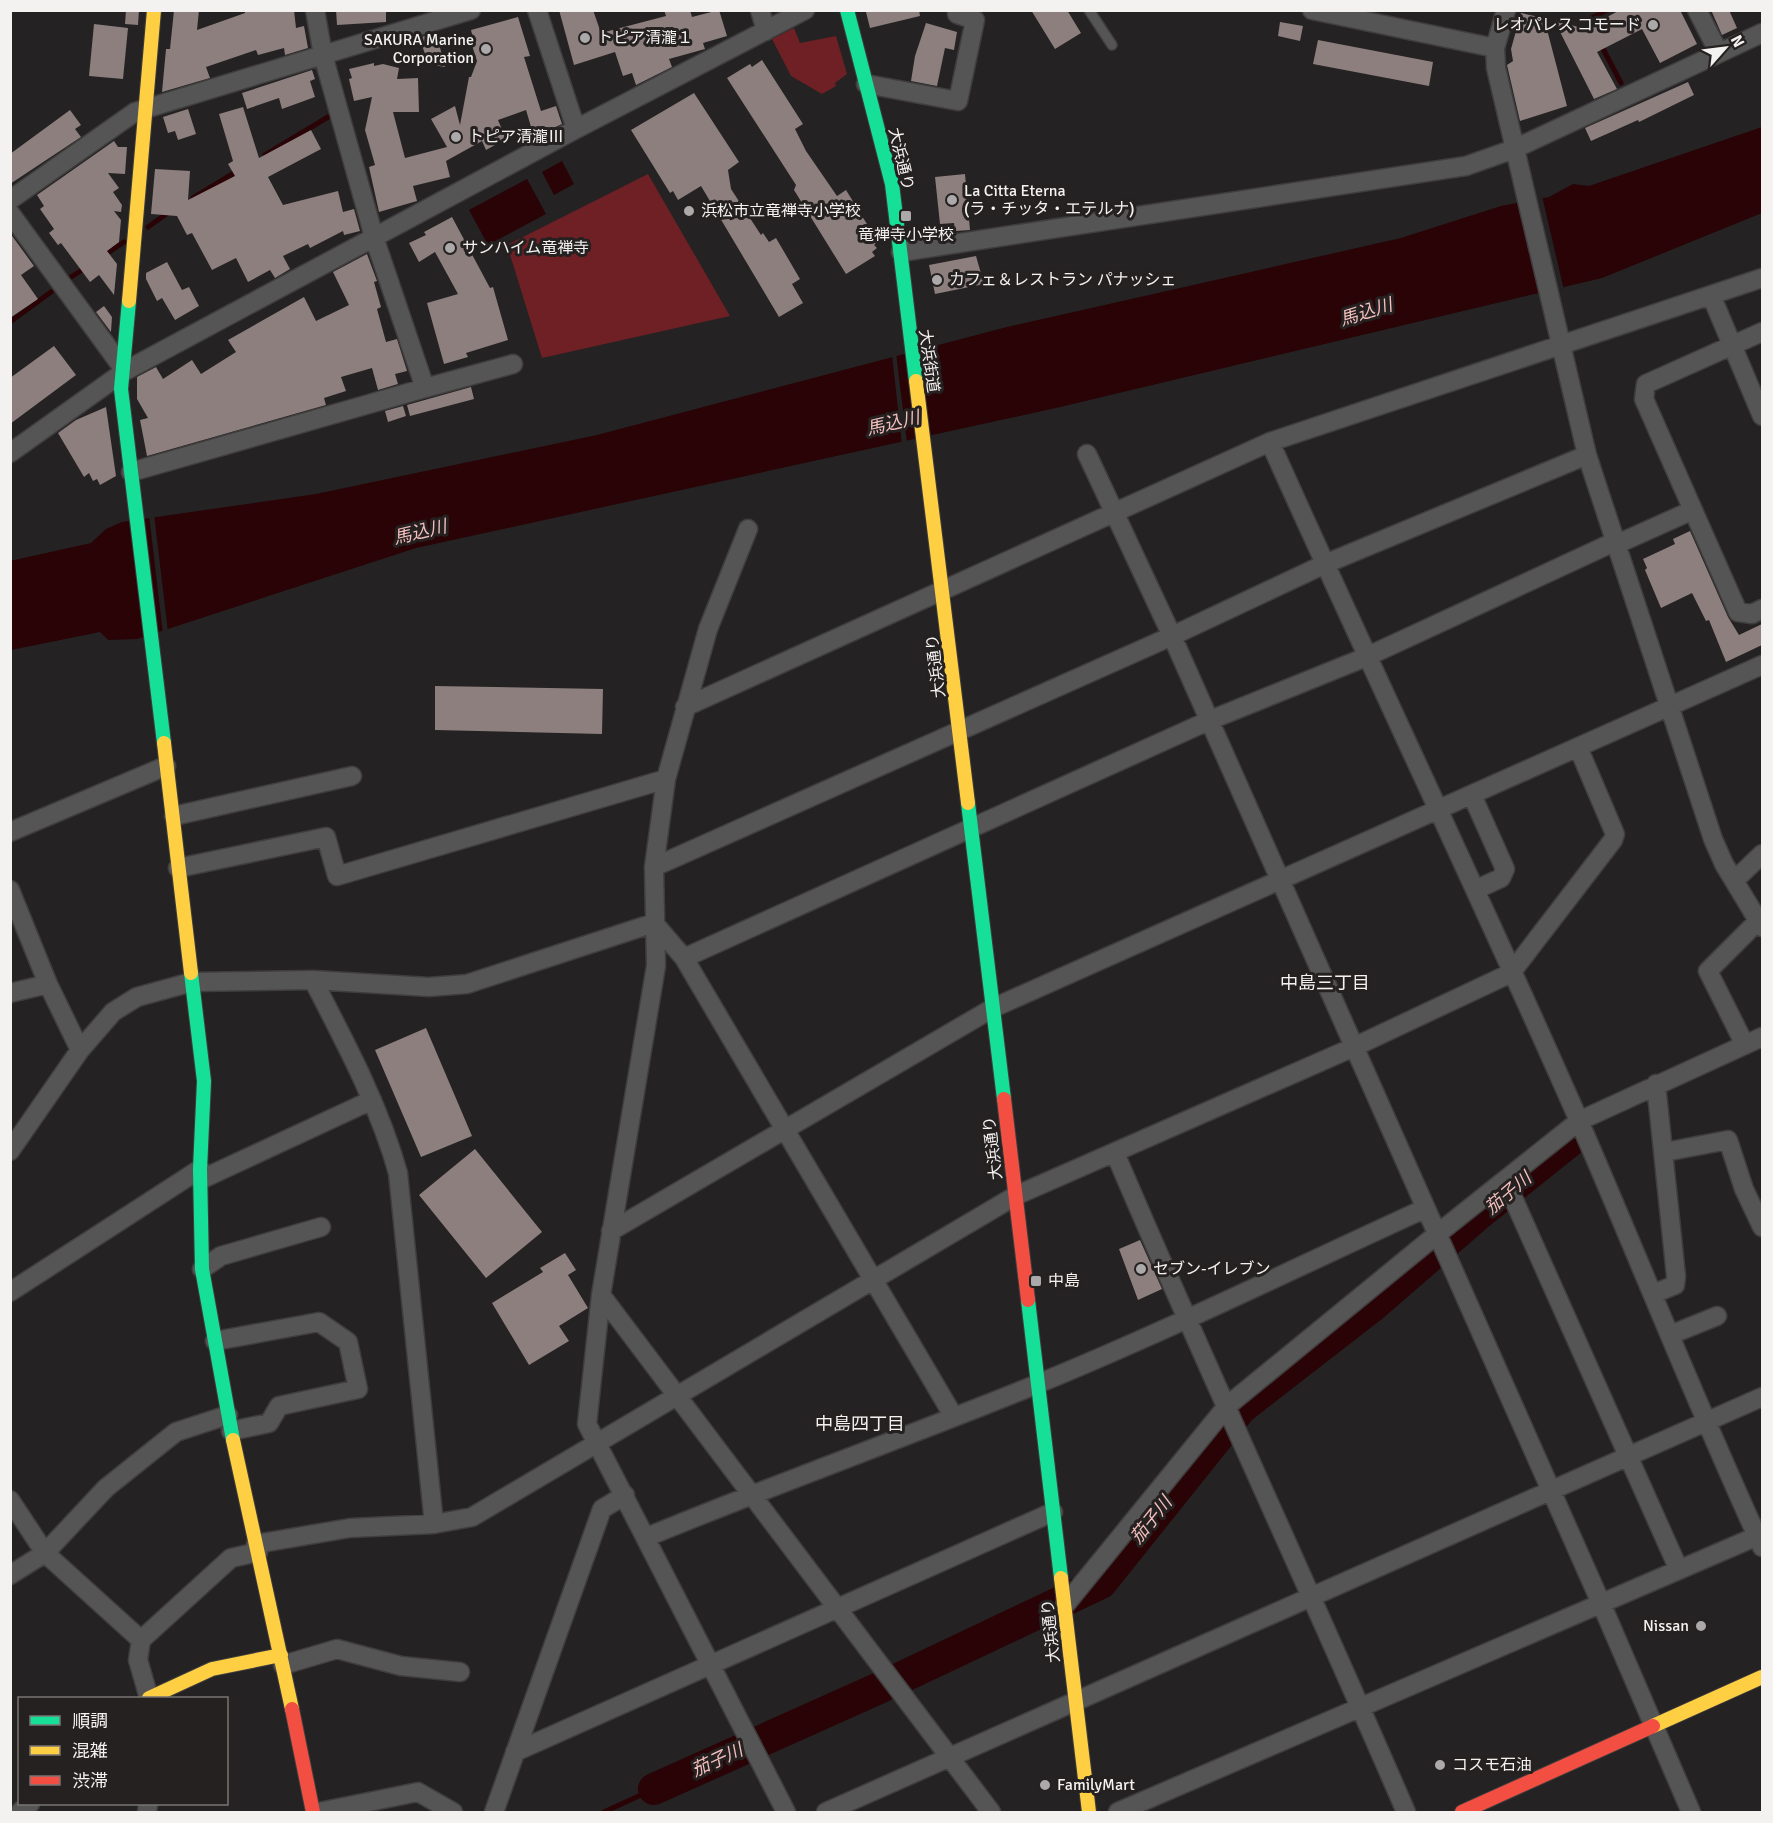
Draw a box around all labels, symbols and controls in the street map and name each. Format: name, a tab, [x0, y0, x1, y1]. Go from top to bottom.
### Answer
place label: レオパレス コモード	[1493, 15, 1641, 35]
marker: レオパレス コモード	[1646, 18, 1660, 32]
north arrow	[1695, 18, 1755, 78]
place label: トピア清瀧１	[597, 28, 693, 48]
place label: SAKURA Marine Corporation	[364, 30, 474, 68]
marker: トピア清瀧１	[578, 31, 592, 45]
text: N	[1726, 32, 1749, 51]
marker: SAKURA Marine Corporation	[479, 42, 493, 56]
street label: 大浜通り	[884, 126, 918, 192]
place label: トピア清瀧Ⅲ	[468, 127, 564, 147]
marker: トピア清瀧Ⅲ	[449, 130, 463, 144]
place label: La Citta Eterna (ラ・チッタ・エテルナ)	[964, 181, 1135, 219]
marker: La Citta Eterna (ラ・チッタ・エテルナ)	[945, 193, 959, 207]
place label: 浜松市立竜禅寺小学校	[701, 201, 861, 221]
marker: 浜松市立竜禅寺小学校	[682, 204, 696, 218]
marker: 竜禅寺小学校	[899, 209, 913, 223]
place label: 竜禅寺小学校	[858, 225, 954, 245]
place label: サンハイム竜禅寺	[462, 238, 589, 258]
marker: サンハイム竜禅寺	[443, 241, 457, 255]
place label: カフェ＆レストラン パナッシェ	[949, 270, 1177, 290]
marker: カフェ＆レストラン パナッシェ	[930, 273, 944, 287]
water label: 馬込川	[1337, 293, 1397, 330]
street label: 大浜街道	[915, 328, 943, 394]
water label: 馬込川	[864, 406, 924, 440]
water label: 馬込川	[391, 515, 451, 549]
street label: 大浜通り	[922, 633, 950, 699]
district label: 中島三丁目	[1280, 972, 1370, 994]
street label: 大浜通り	[979, 1115, 1007, 1181]
water label: 茄子川	[1480, 1166, 1537, 1219]
place label: セブン-イレブン	[1153, 1259, 1271, 1279]
marker: セブン-イレブン	[1134, 1262, 1148, 1276]
place label: 中島	[1048, 1271, 1080, 1291]
marker: 中島	[1029, 1274, 1043, 1288]
district label: 中島四丁目	[815, 1413, 905, 1435]
water label: 茄子川	[1125, 1491, 1178, 1548]
street label: 大浜通り	[1038, 1598, 1064, 1664]
place label: Nissan	[1643, 1616, 1689, 1636]
marker: Nissan	[1694, 1619, 1708, 1633]
legend	[18, 1697, 228, 1805]
text: 順調	[72, 1710, 108, 1732]
water label: 茄子川	[688, 1738, 748, 1781]
text: 混雑	[72, 1740, 108, 1762]
place label: コスモ石油	[1452, 1755, 1532, 1775]
marker: コスモ石油	[1433, 1758, 1447, 1772]
text: 渋滞	[72, 1770, 108, 1792]
place label: FamilyMart	[1057, 1775, 1135, 1795]
marker: FamilyMart	[1038, 1778, 1052, 1792]

